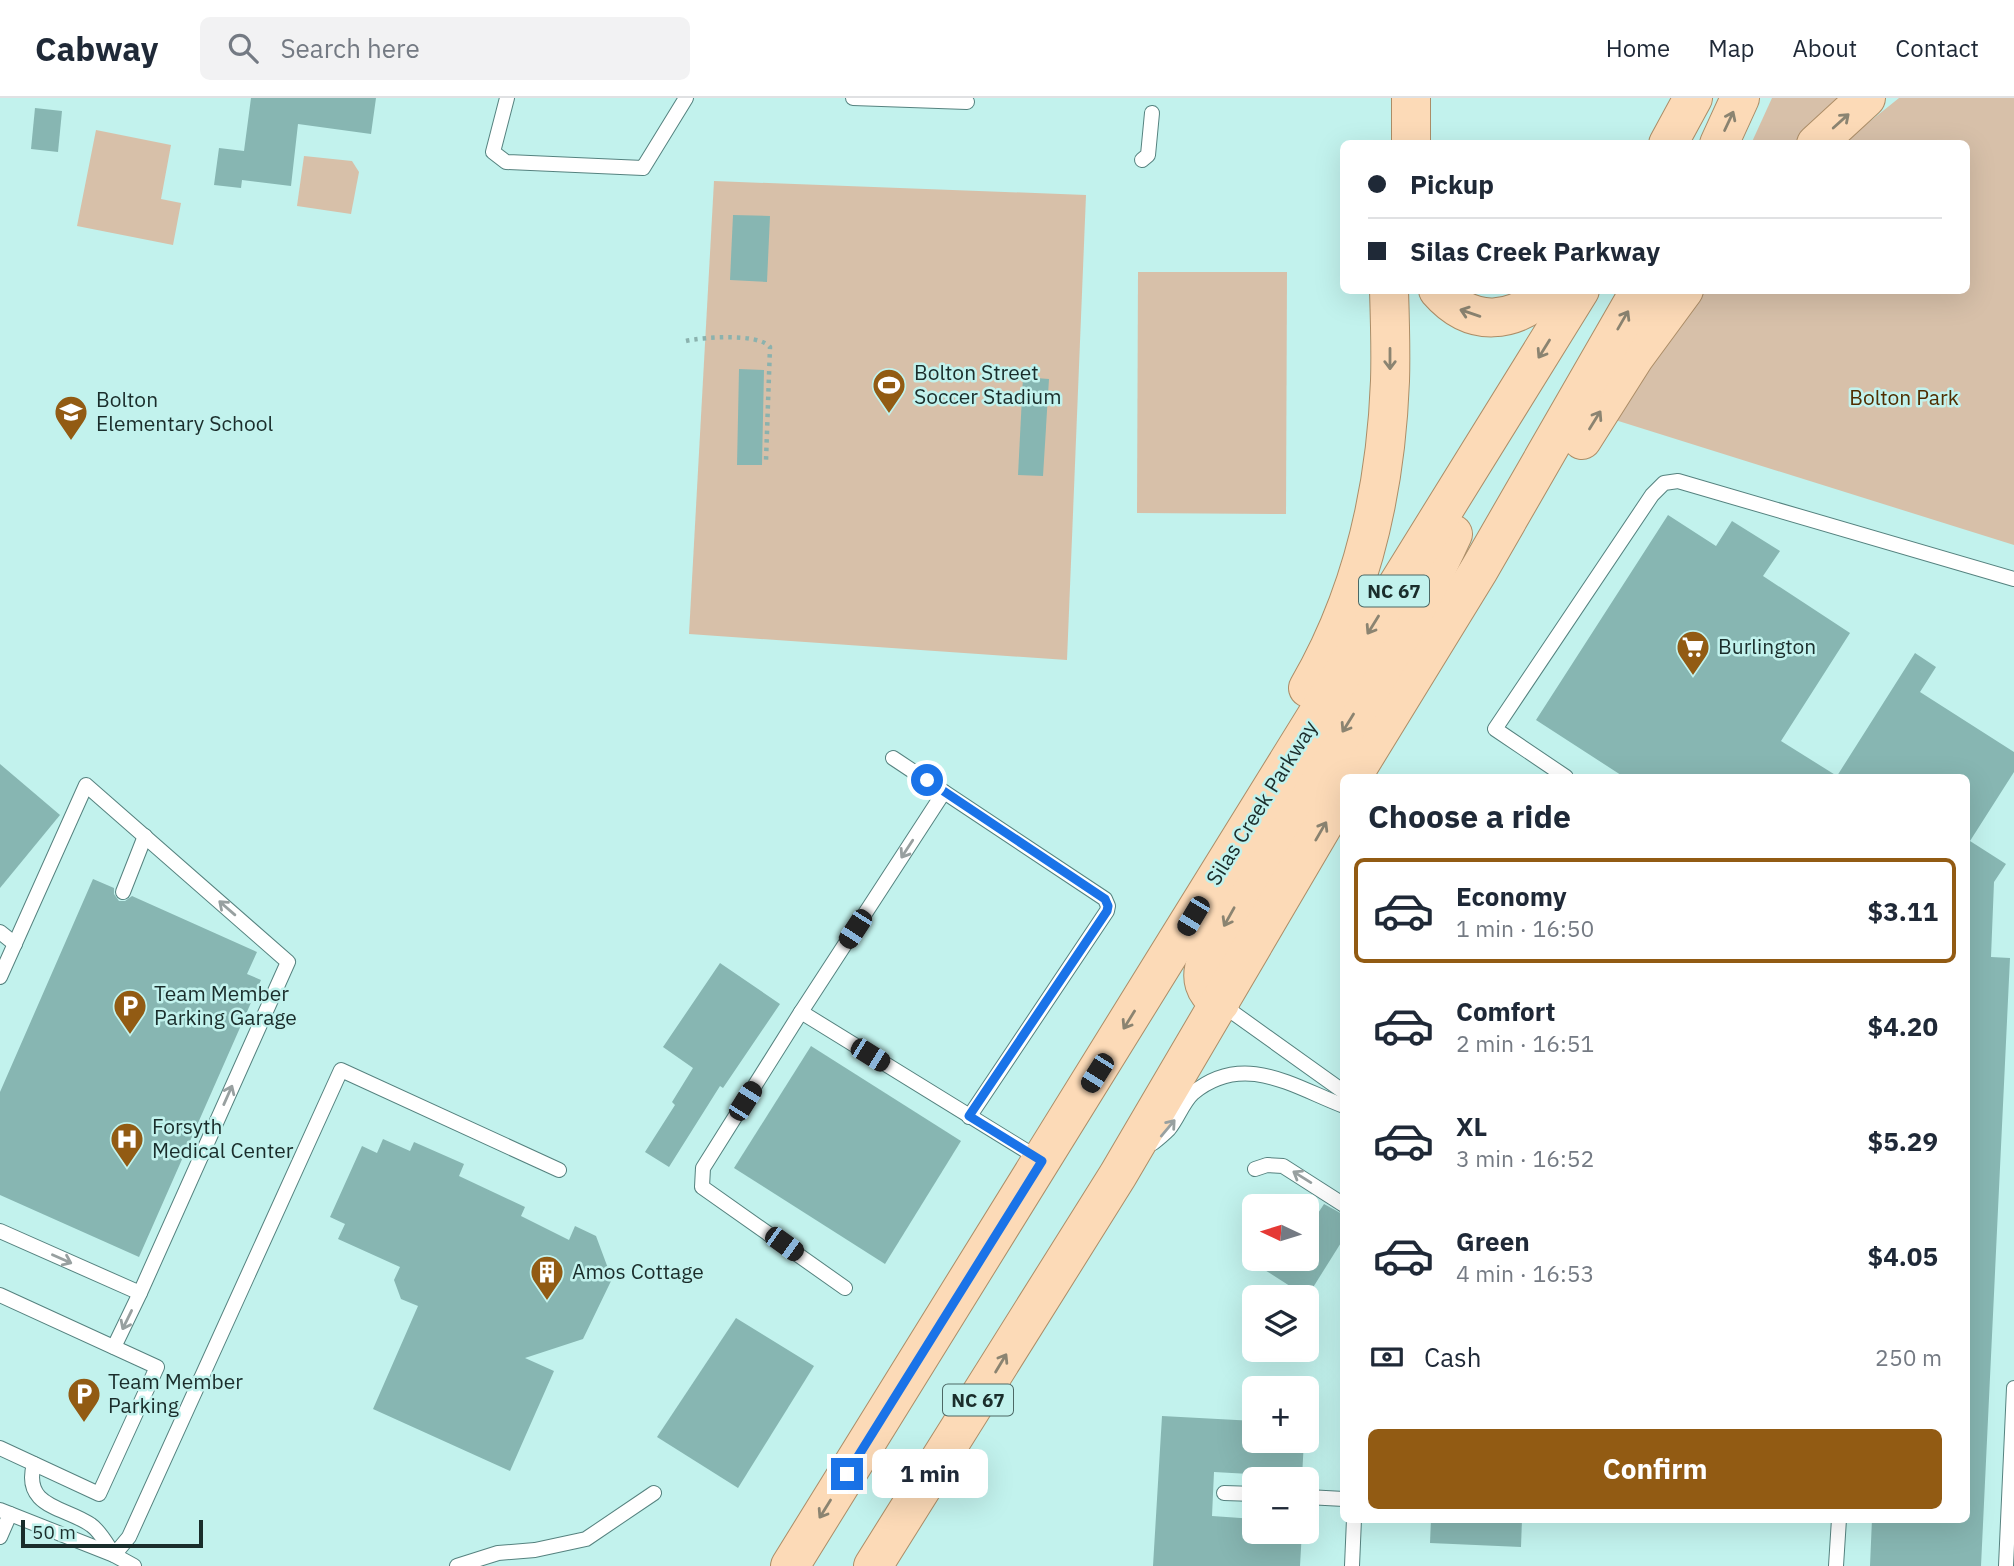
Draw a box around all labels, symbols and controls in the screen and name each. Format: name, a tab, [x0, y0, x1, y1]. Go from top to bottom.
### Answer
search box	[200, 17, 690, 80]
text: Cabway	[35, 27, 158, 70]
icon: search	[224, 29, 262, 67]
text: Search here	[280, 31, 420, 65]
text: Home	[1606, 32, 1670, 64]
text: Map	[1708, 32, 1754, 64]
text: About	[1792, 32, 1857, 64]
text: Contact	[1895, 32, 1979, 64]
one-way arrow	[1723, 111, 1737, 132]
one-way arrow	[1832, 112, 1849, 129]
text: Pickup	[1410, 167, 1494, 201]
text: Silas Creek Parkway	[1410, 234, 1660, 268]
one-way arrow	[1459, 306, 1481, 318]
one-way arrow	[1616, 310, 1630, 330]
one-way arrow	[1536, 338, 1550, 358]
one-way arrow	[1383, 347, 1397, 370]
place label: Bolton Street Soccer Stadium	[914, 358, 1062, 410]
sports icon: Bolton Street Soccer Stadium	[870, 366, 908, 415]
park label: Bolton Park	[1849, 383, 1959, 411]
place label: Bolton Elementary School	[96, 385, 273, 437]
school or university icon: Bolton Elementary School	[52, 393, 90, 442]
one-way arrow	[1588, 411, 1602, 430]
road number: NC 67	[1359, 576, 1429, 606]
one-way arrow	[1365, 615, 1379, 635]
supermarket icon: Burlington	[1674, 628, 1712, 677]
place label: Burlington	[1718, 632, 1816, 660]
one-way arrow	[1341, 713, 1355, 733]
street label: Silas Creek Parkway	[1199, 714, 1323, 890]
route start	[911, 764, 943, 796]
text: Choose a ride	[1368, 795, 1571, 837]
one-way arrow	[1314, 821, 1328, 841]
one-way arrow	[900, 838, 914, 858]
icon: car	[1372, 879, 1435, 942]
text: Economy	[1456, 879, 1567, 913]
car	[1174, 893, 1213, 939]
text: $3.11	[1868, 894, 1938, 928]
one-way arrow	[218, 900, 236, 916]
car	[835, 906, 876, 952]
one-way arrow	[1222, 907, 1236, 927]
text: 1 min · 16:50	[1456, 913, 1594, 943]
place label: Team Member Parking Garage	[154, 979, 297, 1031]
parking icon: Team Member Parking Garage	[111, 987, 149, 1036]
icon: car	[1372, 994, 1435, 1057]
text: Comfort	[1456, 994, 1555, 1028]
text: $4.20	[1868, 1009, 1938, 1043]
one-way arrow	[1122, 1010, 1136, 1030]
text: 2 min · 16:51	[1456, 1028, 1594, 1058]
car	[847, 1035, 894, 1075]
car	[1077, 1050, 1118, 1096]
car	[725, 1078, 766, 1124]
one-way arrow	[222, 1085, 235, 1106]
icon: car	[1372, 1109, 1435, 1172]
text: XL	[1456, 1109, 1487, 1143]
place label: Forsyth Medical Center	[152, 1112, 294, 1164]
one-way arrow	[1160, 1119, 1176, 1137]
hospital icon: Forsyth Medical Center	[108, 1120, 146, 1169]
text: $5.29	[1868, 1124, 1938, 1158]
text: 3 min · 16:52	[1456, 1143, 1594, 1173]
one-way arrow	[1292, 1170, 1312, 1184]
north arrow	[1242, 1194, 1320, 1270]
map controls	[1242, 1194, 1319, 1544]
car	[761, 1223, 808, 1265]
icon: car	[1372, 1224, 1435, 1287]
text: Green	[1456, 1224, 1530, 1258]
text: $4.05	[1868, 1239, 1938, 1273]
one-way arrow	[51, 1253, 73, 1266]
building icon: Amos Cottage	[528, 1253, 566, 1302]
place label: Amos Cottage	[572, 1257, 704, 1285]
text: 4 min · 16:53	[1456, 1258, 1594, 1288]
button: layers	[1242, 1285, 1319, 1362]
one-way arrow	[119, 1309, 133, 1330]
icon: cash	[1368, 1338, 1406, 1376]
text: Cash	[1424, 1340, 1481, 1374]
text: 250 m	[1875, 1342, 1942, 1372]
one-way arrow	[994, 1354, 1008, 1374]
place label: Team Member Parking	[108, 1367, 243, 1419]
parking icon: Team Member Parking	[65, 1375, 103, 1424]
button: +	[1242, 1376, 1319, 1453]
road number: NC 67	[943, 1384, 1013, 1416]
button: Confirm	[1368, 1429, 1942, 1509]
callout: 1 min	[872, 1450, 987, 1498]
route end	[831, 1458, 863, 1490]
text: 1 min	[900, 1458, 960, 1488]
button: −	[1242, 1467, 1319, 1544]
one-way arrow	[818, 1499, 833, 1518]
scale bar	[21, 1517, 203, 1549]
text: 50 m	[32, 1520, 76, 1544]

